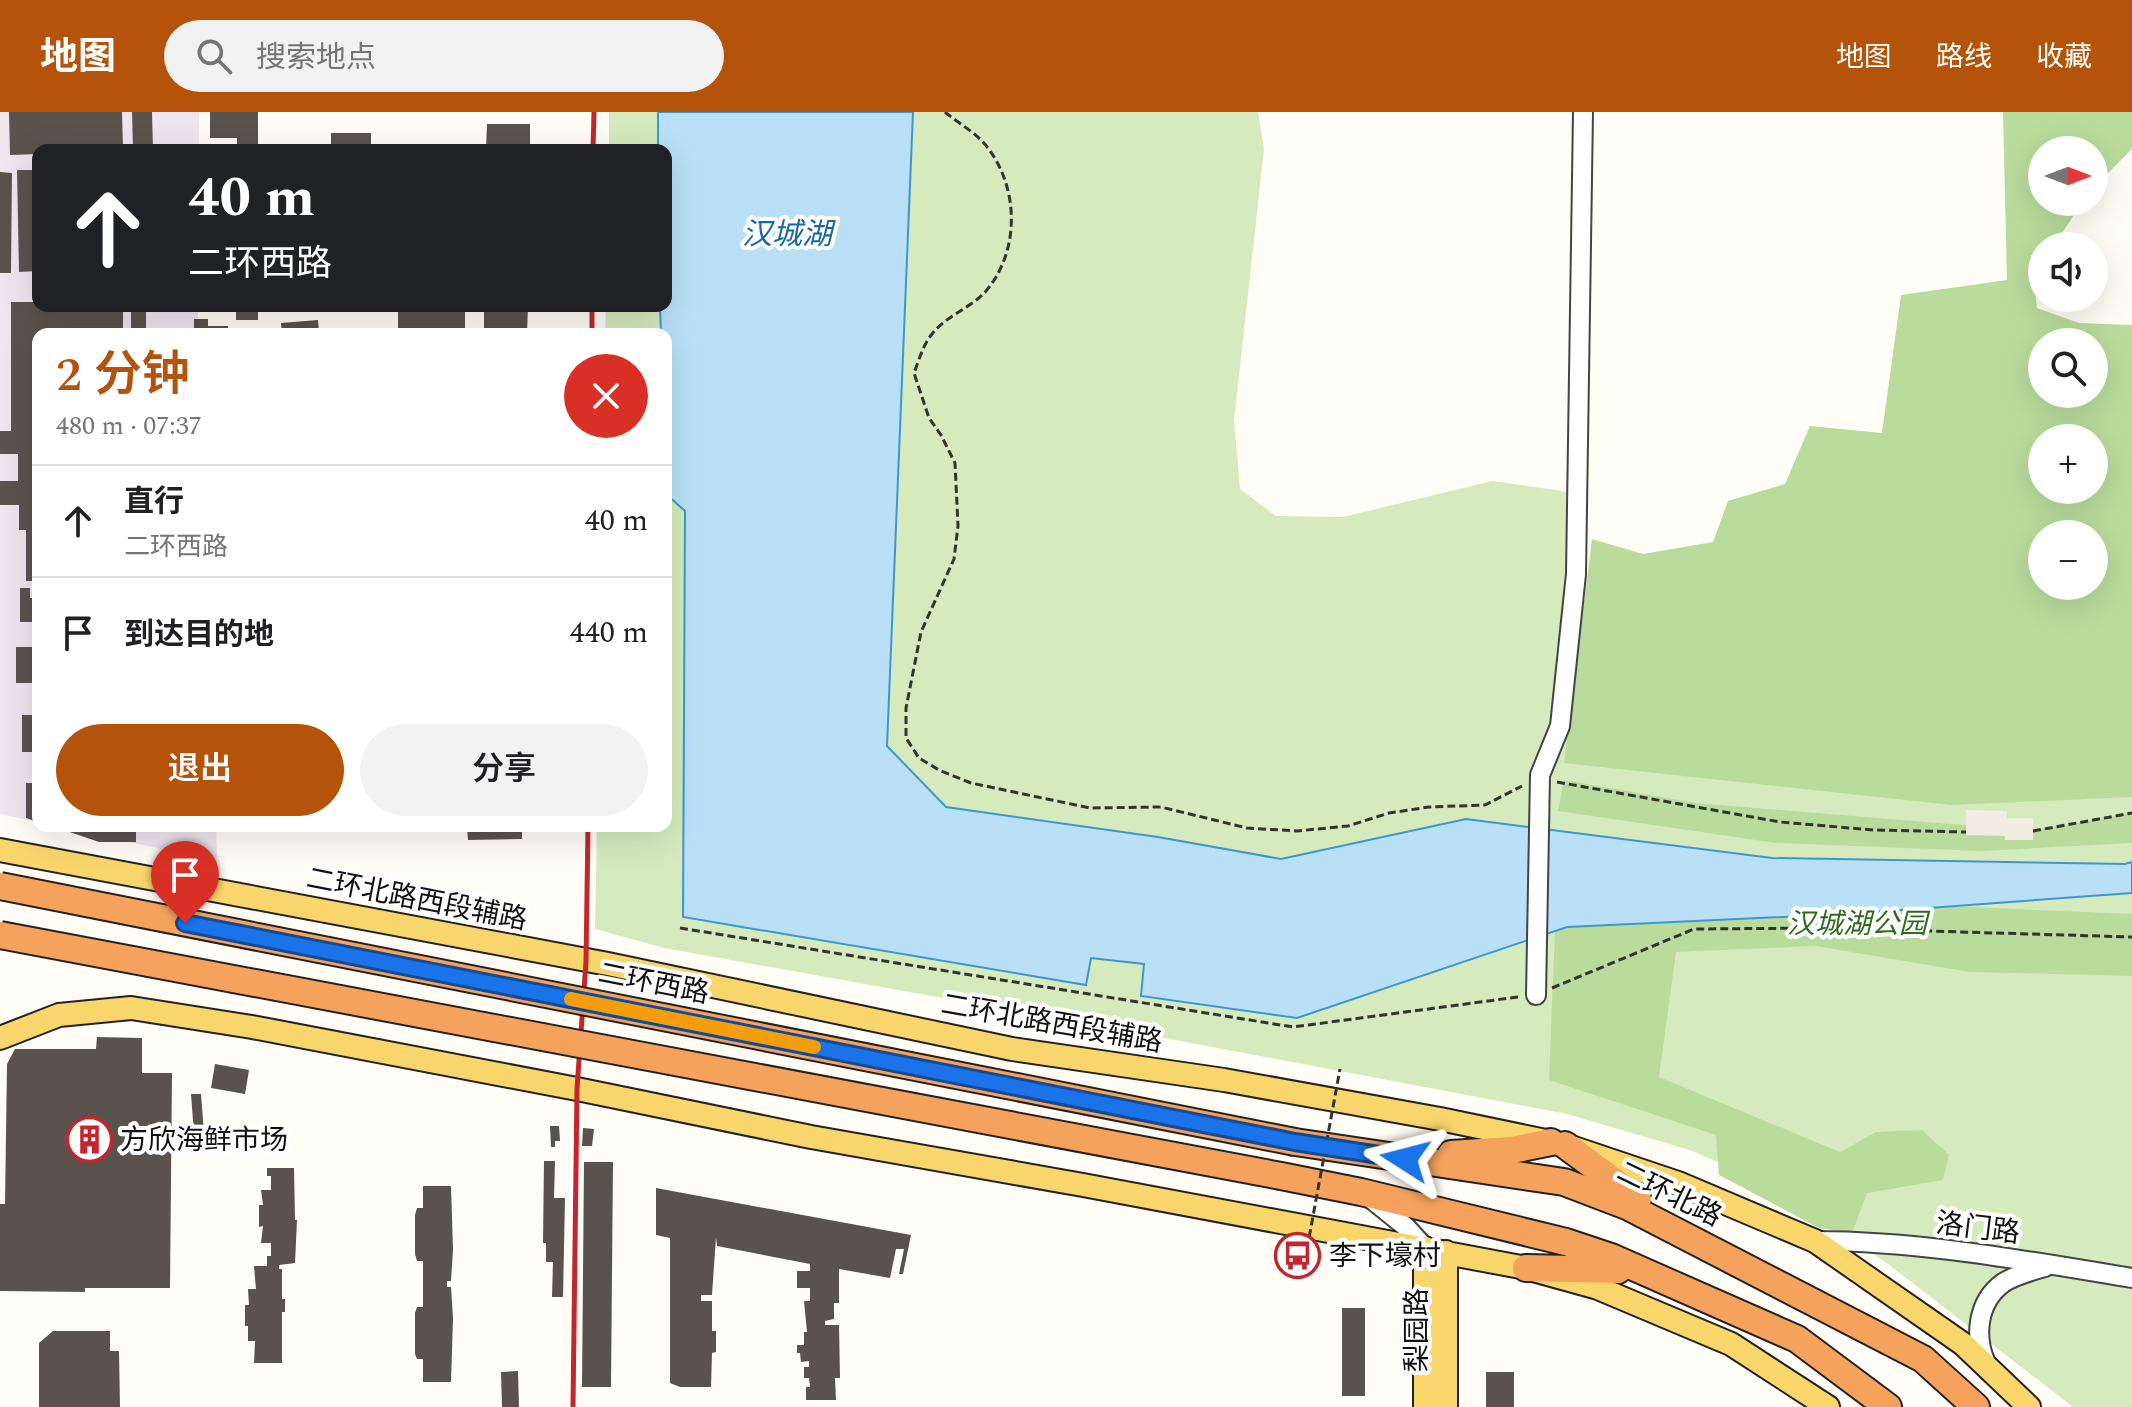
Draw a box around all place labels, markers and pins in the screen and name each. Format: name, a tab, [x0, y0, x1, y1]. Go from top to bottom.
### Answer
pin	[151, 841, 219, 923]
building icon: 方欣海鲜市场	[65, 1115, 113, 1163]
place label: 方欣海鲜市场	[120, 1119, 288, 1162]
bus stop icon: 李下壕村	[1274, 1231, 1322, 1279]
place label: 李下壕村	[1329, 1235, 1441, 1278]

